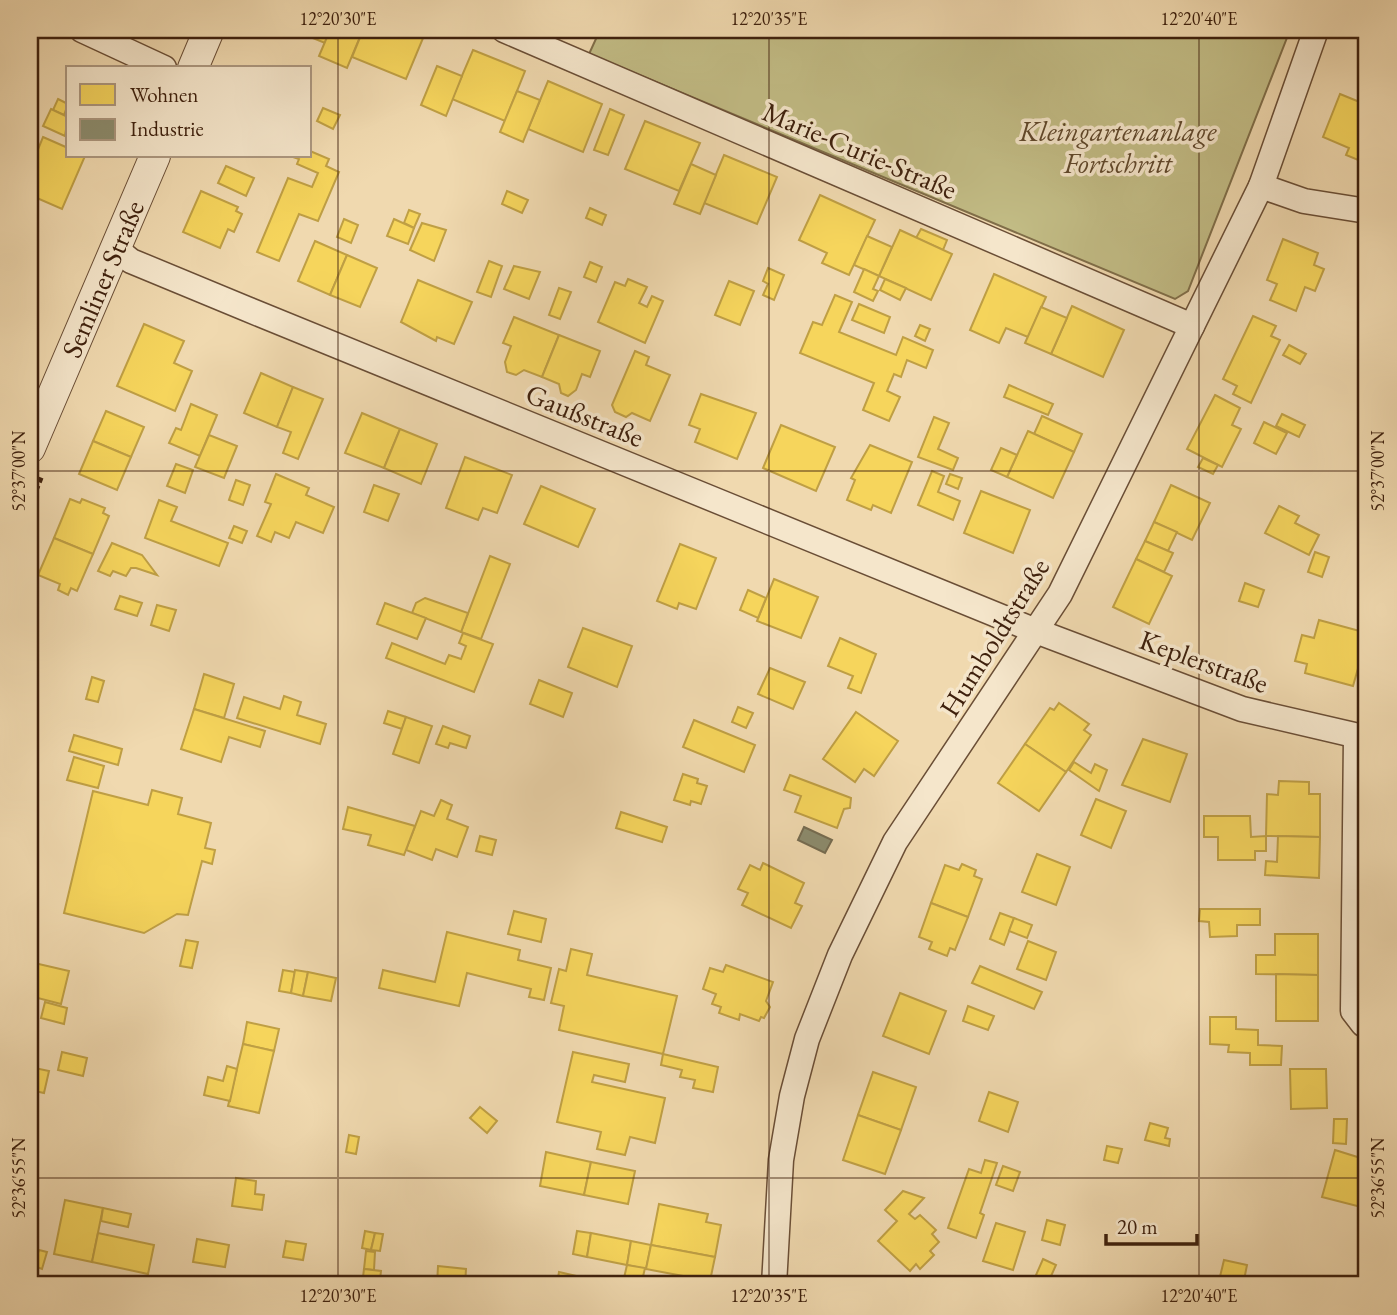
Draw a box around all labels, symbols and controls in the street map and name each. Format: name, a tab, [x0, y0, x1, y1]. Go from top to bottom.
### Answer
text: 12°20'30"E	[300, 7, 376, 30]
text: 12°20'35"E	[731, 7, 807, 30]
text: 12°20'40"E	[1161, 7, 1237, 30]
legend	[66, 66, 312, 158]
text: Wohnen	[130, 81, 198, 108]
street label: Marie-Curie-Straße	[757, 93, 963, 207]
park label: Kleingartenanlage Fortschritt	[1018, 113, 1217, 181]
text: Industrie	[130, 115, 204, 142]
street label: Semliner Straße	[53, 195, 152, 363]
street label: Gaußstraße	[521, 375, 649, 455]
text: 52°37'00"N	[7, 430, 30, 511]
text: 52°37'00"N	[1366, 430, 1389, 511]
street label: Humboldtstraße	[931, 551, 1057, 723]
street label: Keplerstraße	[1135, 621, 1273, 701]
text: 52°36'55"N	[7, 1137, 30, 1218]
text: 52°36'55"N	[1366, 1137, 1389, 1218]
scale bar	[1106, 1203, 1198, 1247]
text: 20 m	[1117, 1213, 1158, 1240]
text: 12°20'30"E	[300, 1284, 376, 1307]
text: 12°20'35"E	[731, 1284, 807, 1307]
text: 12°20'40"E	[1161, 1284, 1237, 1307]

